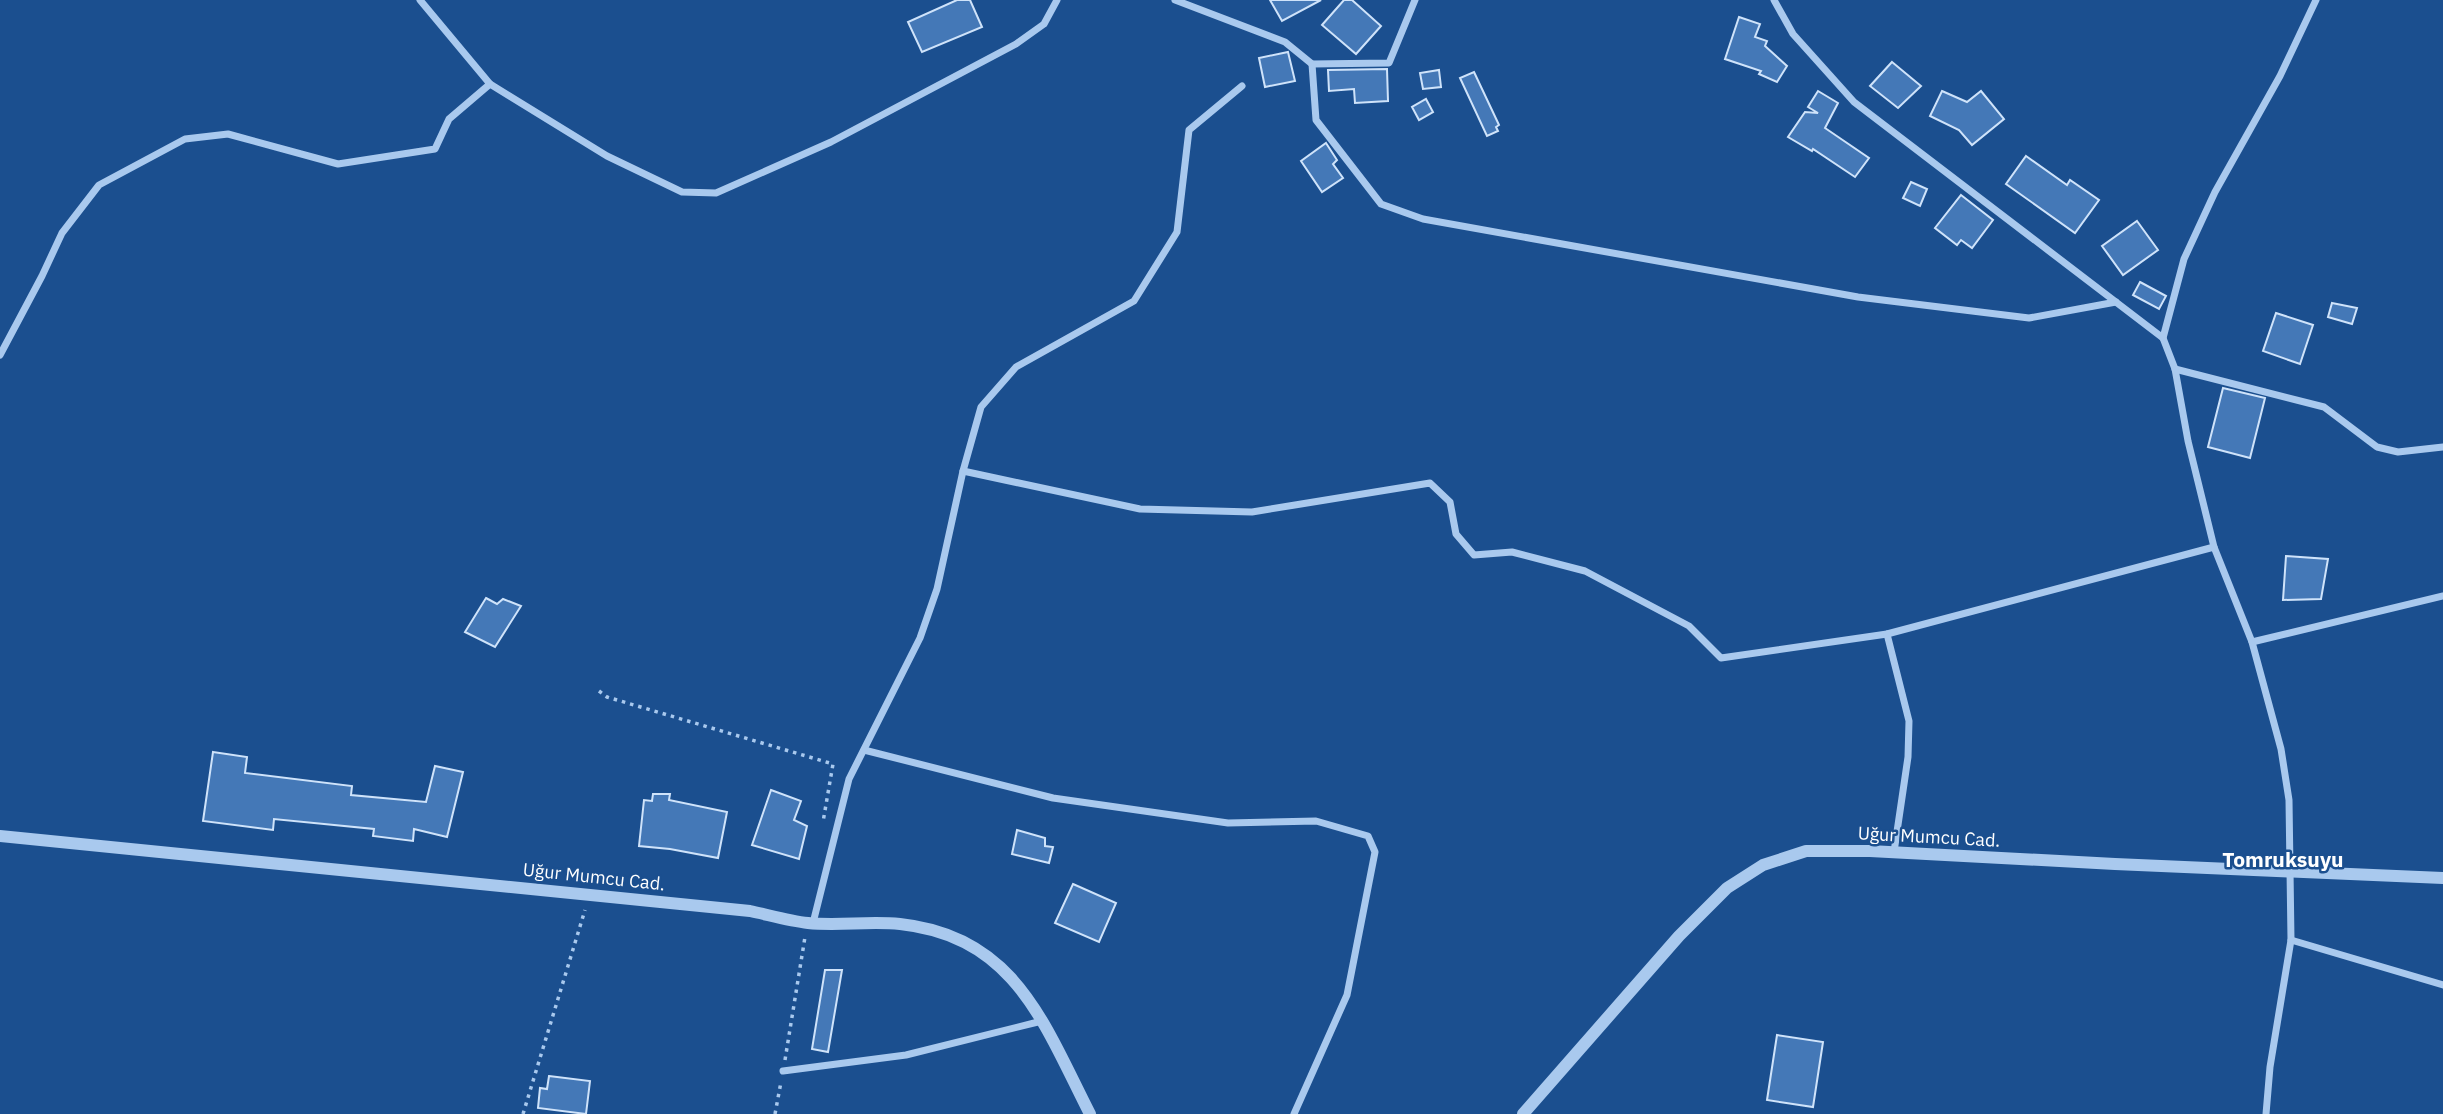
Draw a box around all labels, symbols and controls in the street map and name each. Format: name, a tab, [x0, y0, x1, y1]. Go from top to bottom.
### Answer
street label: Uğur Mumcu Cad.	[1857, 821, 2001, 852]
district label: Tomruksuyu	[2222, 845, 2344, 873]
street label: Uğur Mumcu Cad.	[522, 858, 666, 895]

